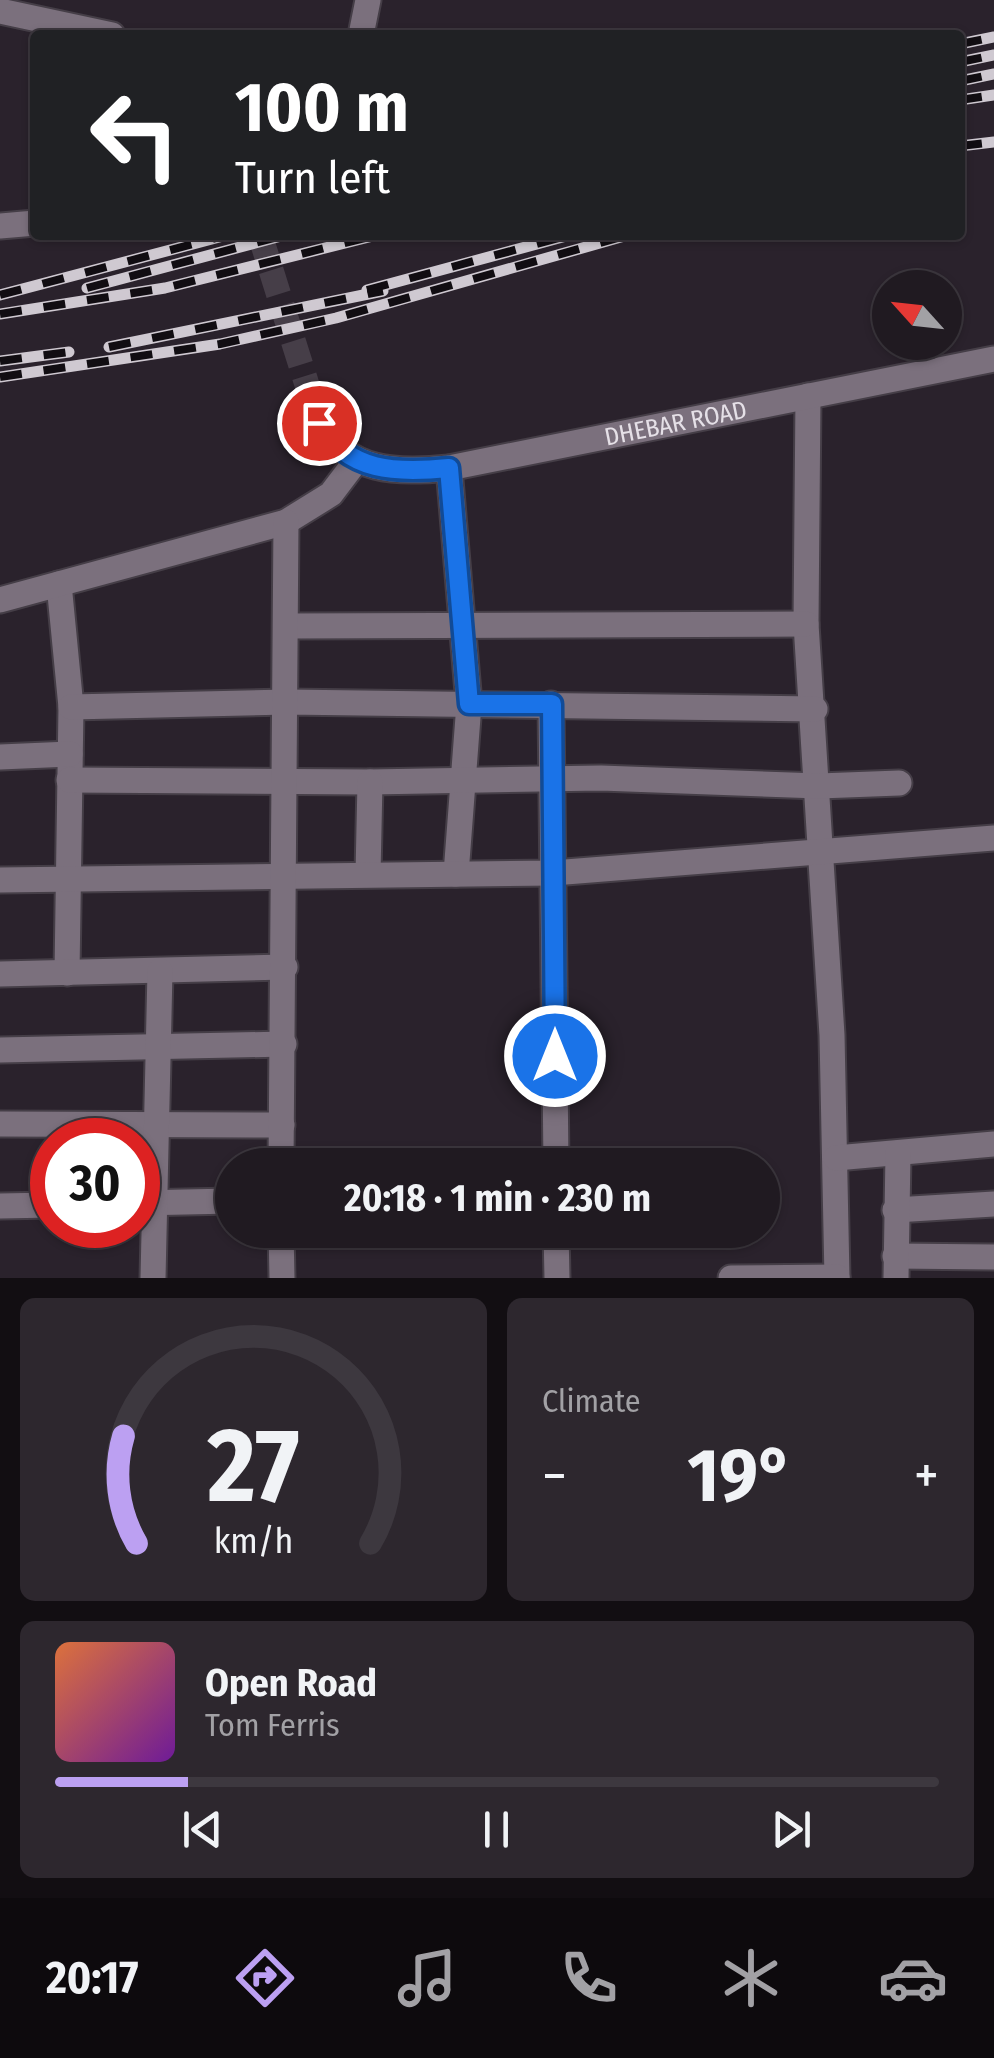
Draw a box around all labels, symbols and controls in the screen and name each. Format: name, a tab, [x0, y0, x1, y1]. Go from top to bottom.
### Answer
text: 100 m	[235, 66, 409, 150]
icon: left	[70, 70, 200, 200]
text: Turn left	[235, 151, 390, 205]
north arrow	[872, 270, 962, 360]
map controls	[872, 270, 962, 360]
pin	[277, 381, 362, 466]
street label: DHEBAR ROAD	[602, 395, 749, 453]
icon: arrive	[292, 396, 347, 451]
position arrow	[503, 1004, 607, 1108]
speed limit sign: 30	[30, 1118, 160, 1248]
text: 20:18 · 1 min · 230 m	[344, 1175, 651, 1221]
text: Climate	[542, 1382, 641, 1420]
text: 27	[207, 1404, 299, 1529]
text: 19°	[688, 1431, 793, 1521]
text: −	[542, 1443, 567, 1509]
text: +	[914, 1443, 939, 1509]
text: km/h	[214, 1520, 293, 1562]
text: Open Road	[205, 1660, 377, 1706]
text: Tom Ferris	[205, 1706, 340, 1744]
icon: previous	[175, 1802, 230, 1857]
icon: pause	[469, 1802, 524, 1857]
icon: next	[764, 1802, 819, 1857]
icon: directions	[230, 1943, 300, 2013]
icon: music	[392, 1943, 462, 2013]
icon: phone	[554, 1943, 624, 2013]
icon: climate	[716, 1943, 786, 2013]
icon: car	[878, 1943, 948, 2013]
text: 20:17	[46, 1951, 138, 2005]

